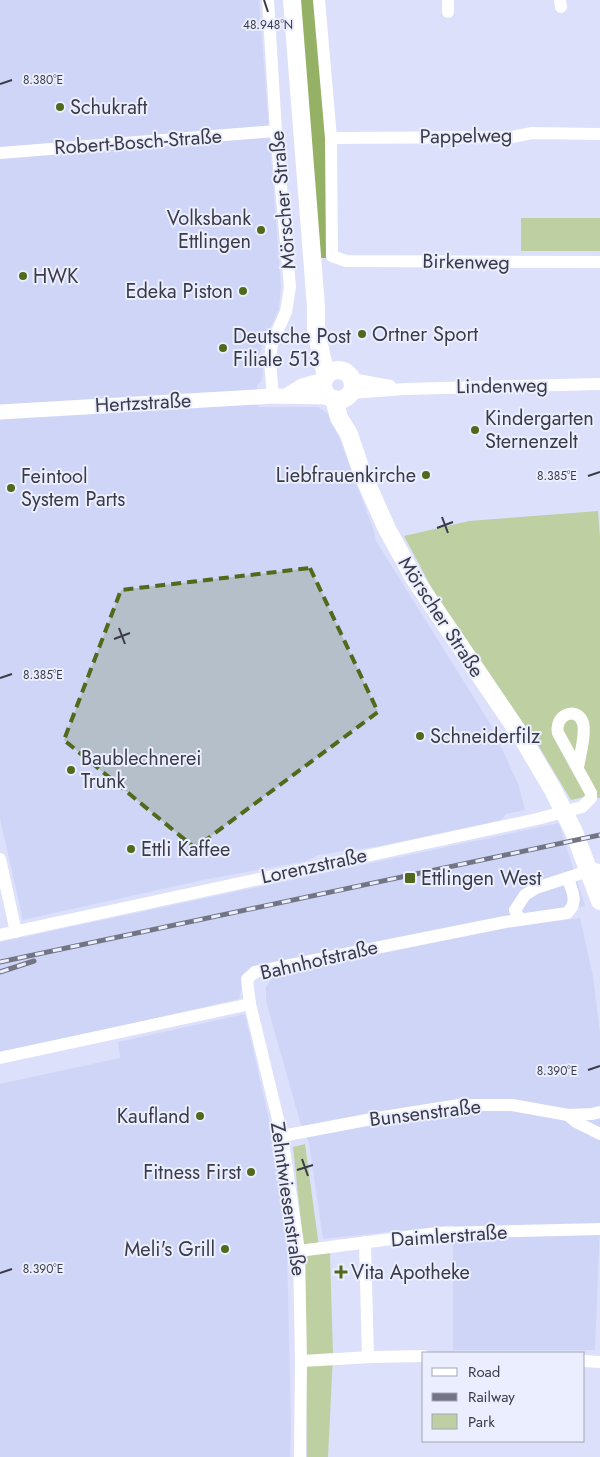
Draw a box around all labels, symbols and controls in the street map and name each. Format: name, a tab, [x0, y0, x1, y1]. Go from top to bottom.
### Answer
text: 48.948°N	[243, 16, 293, 34]
text: 8.380°E	[23, 71, 63, 89]
place label: Schukraft	[70, 93, 148, 122]
marker: Schukraft	[54, 101, 66, 113]
street label: Pappelweg	[419, 121, 513, 151]
street label: Robert-Bosch-Straße	[53, 122, 223, 162]
street label: Mörscher Straße	[262, 129, 304, 271]
place label: Volksbank Ettlingen	[167, 204, 251, 256]
marker: Volksbank Ettlingen	[255, 224, 267, 236]
street label: Birkenweg	[422, 247, 510, 277]
place label: HWK	[33, 262, 79, 291]
marker: HWK	[17, 270, 29, 282]
place label: Edeka Piston	[125, 277, 233, 306]
marker: Edeka Piston	[237, 285, 249, 297]
place label: Ortner Sport	[372, 320, 478, 349]
place label: Deutsche Post Filiale 513	[233, 322, 351, 374]
marker: Ortner Sport	[356, 328, 368, 340]
marker: Deutsche Post Filiale 513	[217, 342, 229, 354]
street label: Lindenweg	[456, 371, 548, 401]
street label: Hertzstraße	[94, 386, 192, 420]
place label: Kindergarten Sternenzelt	[485, 404, 594, 456]
marker: Kindergarten Sternenzelt	[469, 424, 481, 436]
place label: Liebfrauenkirche	[276, 461, 416, 490]
place label: Feintool System Parts	[21, 462, 125, 514]
text: 8.385°E	[537, 467, 577, 485]
marker: Liebfrauenkirche	[420, 469, 432, 481]
marker: Feintool System Parts	[5, 482, 17, 494]
street label: Mörscher Straße	[391, 551, 491, 683]
text: 8.385°E	[23, 666, 63, 684]
place label: Schneiderfilz	[430, 722, 540, 751]
marker: Schneiderfilz	[414, 730, 426, 742]
place label: Baublechnerei Trunk	[81, 744, 202, 796]
marker: Baublechnerei Trunk	[65, 764, 77, 776]
place label: Ettli Kaffee	[141, 835, 230, 864]
street label: Lorenzstraße	[258, 841, 370, 891]
marker: Ettli Kaffee	[125, 843, 137, 855]
place label: Ettlingen West	[421, 864, 542, 893]
marker: Ettlingen West	[403, 871, 417, 885]
street label: Bahnhofstraße	[257, 932, 381, 988]
text: 8.390°E	[537, 1062, 577, 1080]
street label: Bunsenstraße	[368, 1092, 482, 1134]
place label: Kaufland	[117, 1102, 190, 1131]
marker: Kaufland	[194, 1110, 206, 1122]
street label: Zehntwiesenstraße	[263, 1120, 313, 1278]
place label: Fitness First	[143, 1158, 241, 1187]
marker: Fitness First	[245, 1166, 257, 1178]
street label: Daimlerstraße	[390, 1217, 508, 1255]
place label: Meli's Grill	[124, 1235, 215, 1264]
marker: Meli's Grill	[219, 1243, 231, 1255]
place label: Vita Apotheke	[351, 1258, 470, 1287]
text: 8.390°E	[23, 1260, 63, 1278]
marker: Vita Apotheke	[335, 1266, 347, 1278]
legend	[422, 1352, 585, 1442]
text: Road	[468, 1361, 500, 1383]
text: Railway	[468, 1386, 515, 1408]
text: Park	[468, 1411, 495, 1433]

